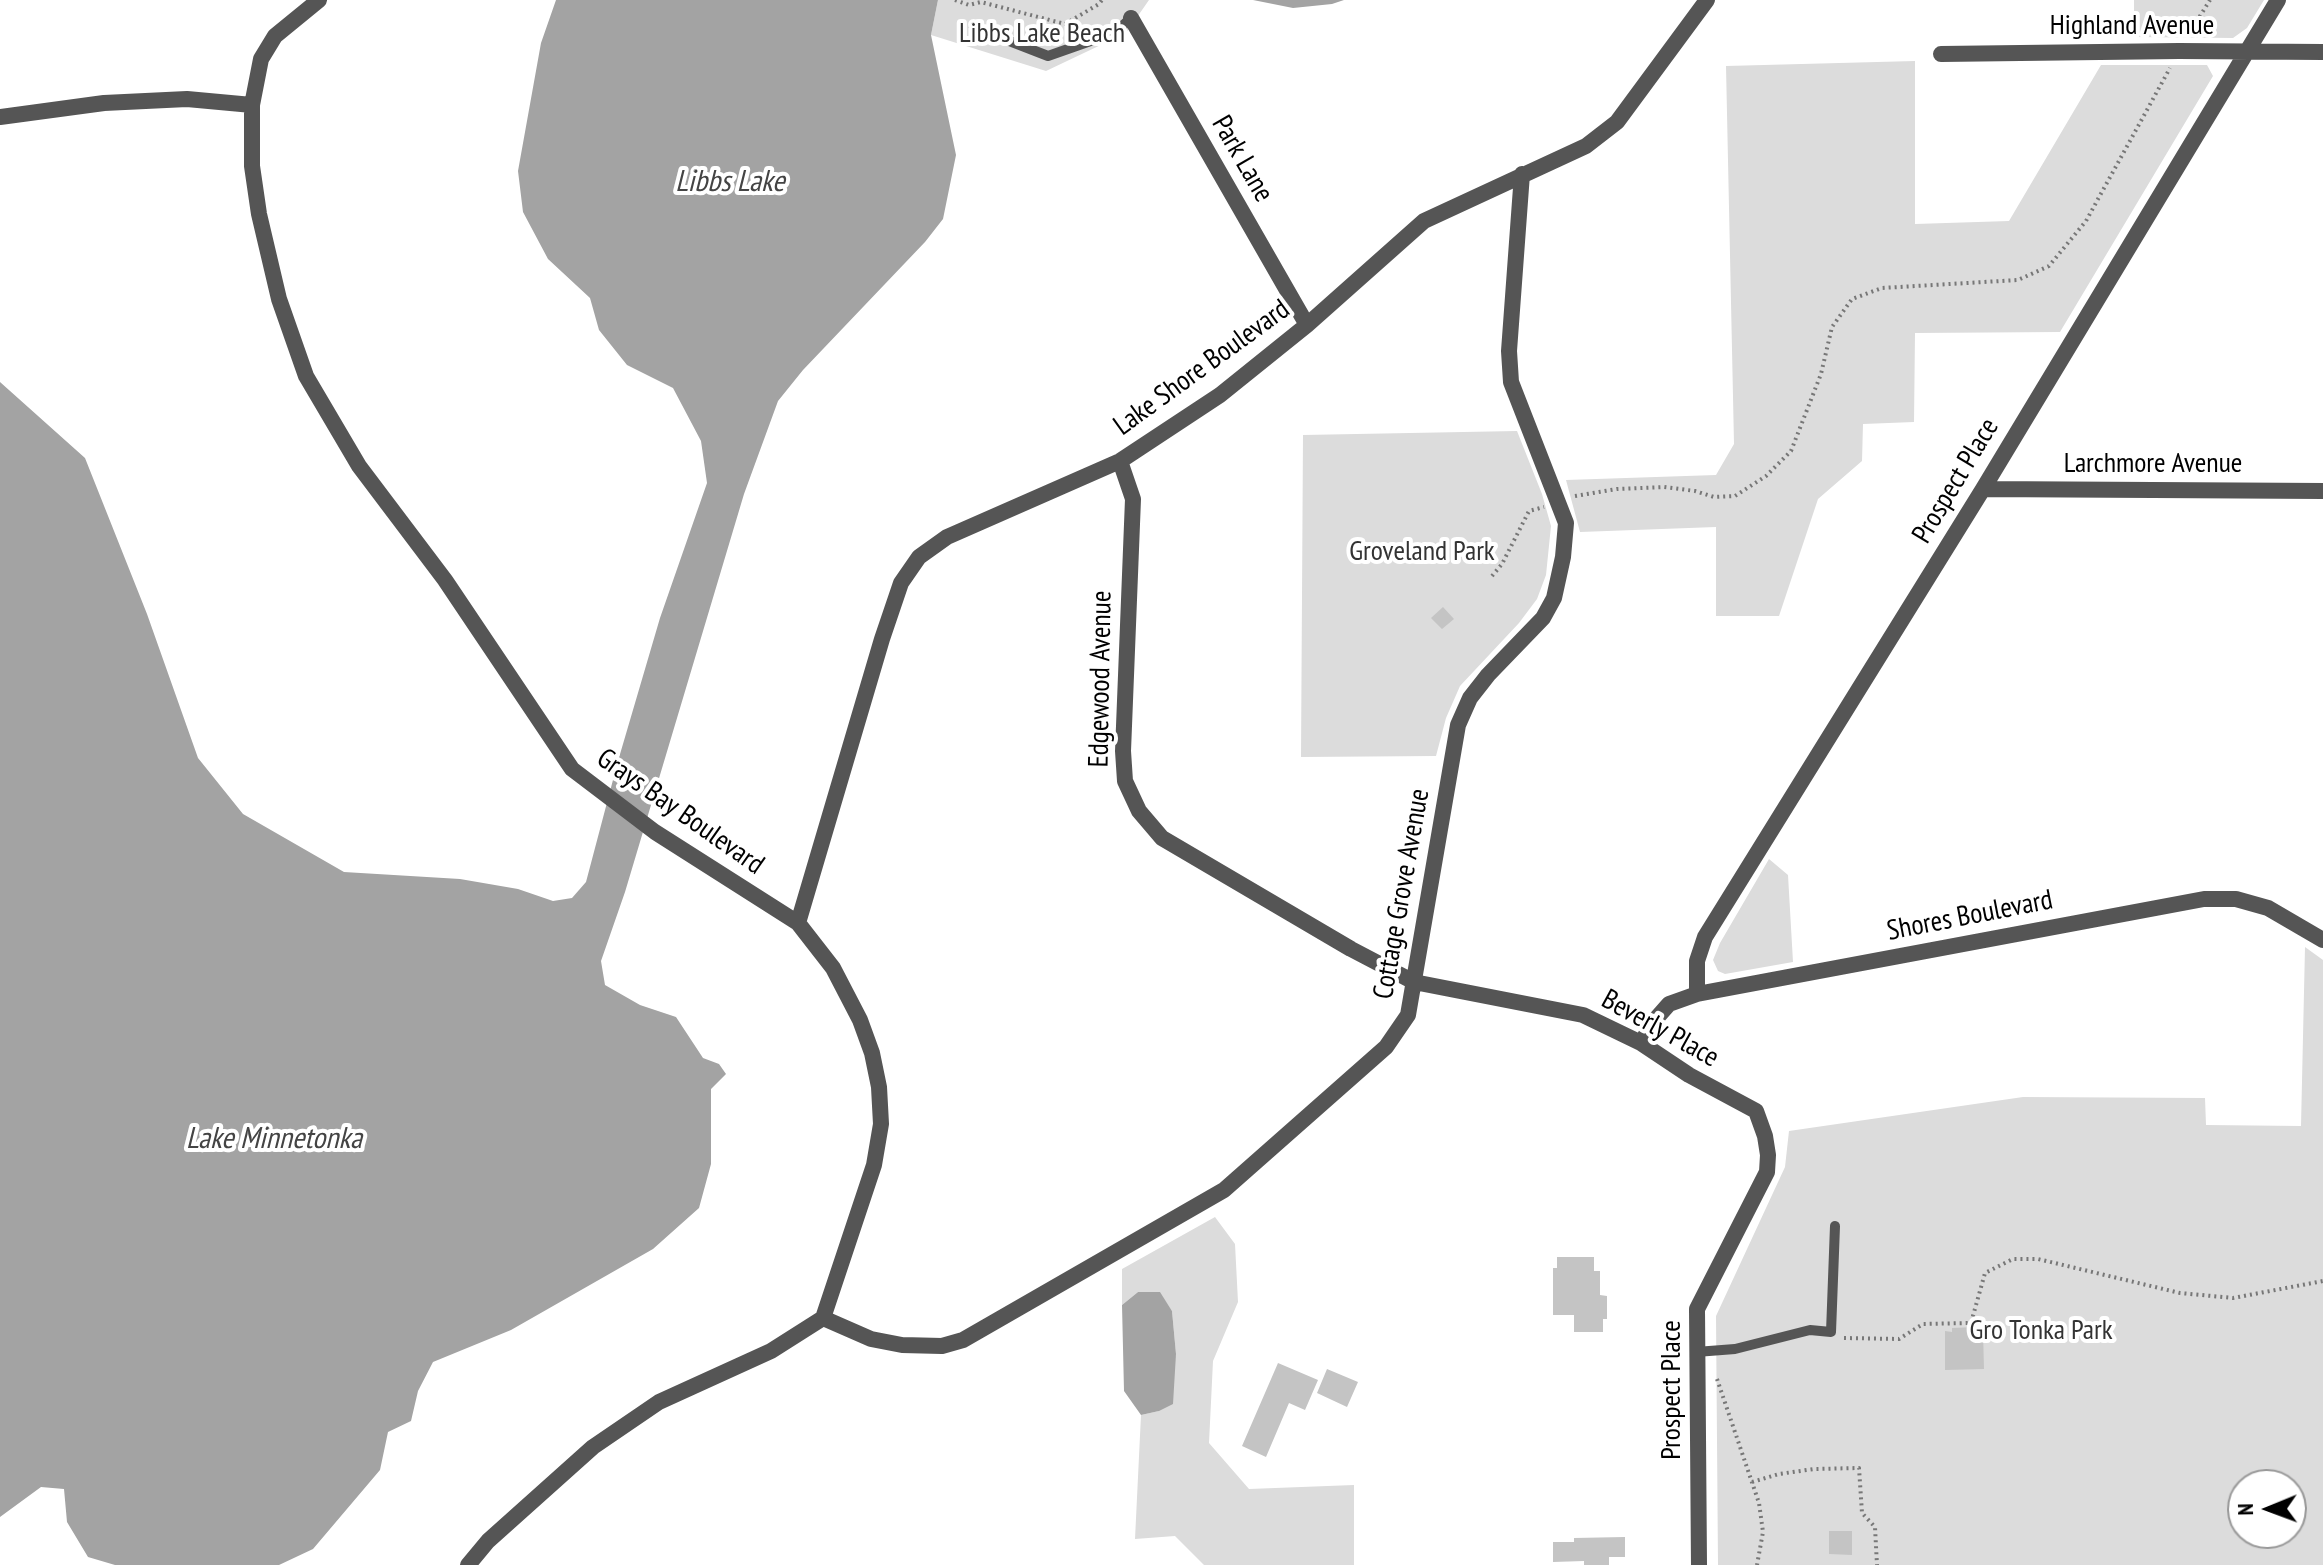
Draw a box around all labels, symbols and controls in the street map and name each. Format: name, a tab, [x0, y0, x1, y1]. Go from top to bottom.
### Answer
street label: Highland Avenue	[2050, 9, 2214, 43]
park label: Libbs Lake Beach	[959, 17, 1125, 51]
street label: Park Lane	[1204, 110, 1280, 208]
water label: Libbs Lake	[675, 164, 785, 200]
street label: Lake Shore Boulevard	[1108, 293, 1296, 443]
street label: Prospect Place	[1906, 413, 2006, 549]
street label: Larchmore Avenue	[2064, 447, 2242, 481]
park label: Groveland Park	[1349, 535, 1495, 569]
street label: Edgewood Avenue	[1083, 590, 1119, 768]
street label: Grays Bay Boulevard	[590, 742, 770, 882]
street label: Cottage Grove Avenue	[1367, 786, 1437, 1002]
street label: Shores Boulevard	[1884, 883, 2056, 949]
street label: Beverly Place	[1596, 983, 1724, 1075]
water label: Lake Minnetonka	[186, 1121, 362, 1157]
park label: Gro Tonka Park	[1969, 1314, 2113, 1348]
street label: Prospect Place	[1655, 1320, 1689, 1460]
north arrow	[2227, 1469, 2307, 1549]
text: N	[2231, 1503, 2259, 1516]

